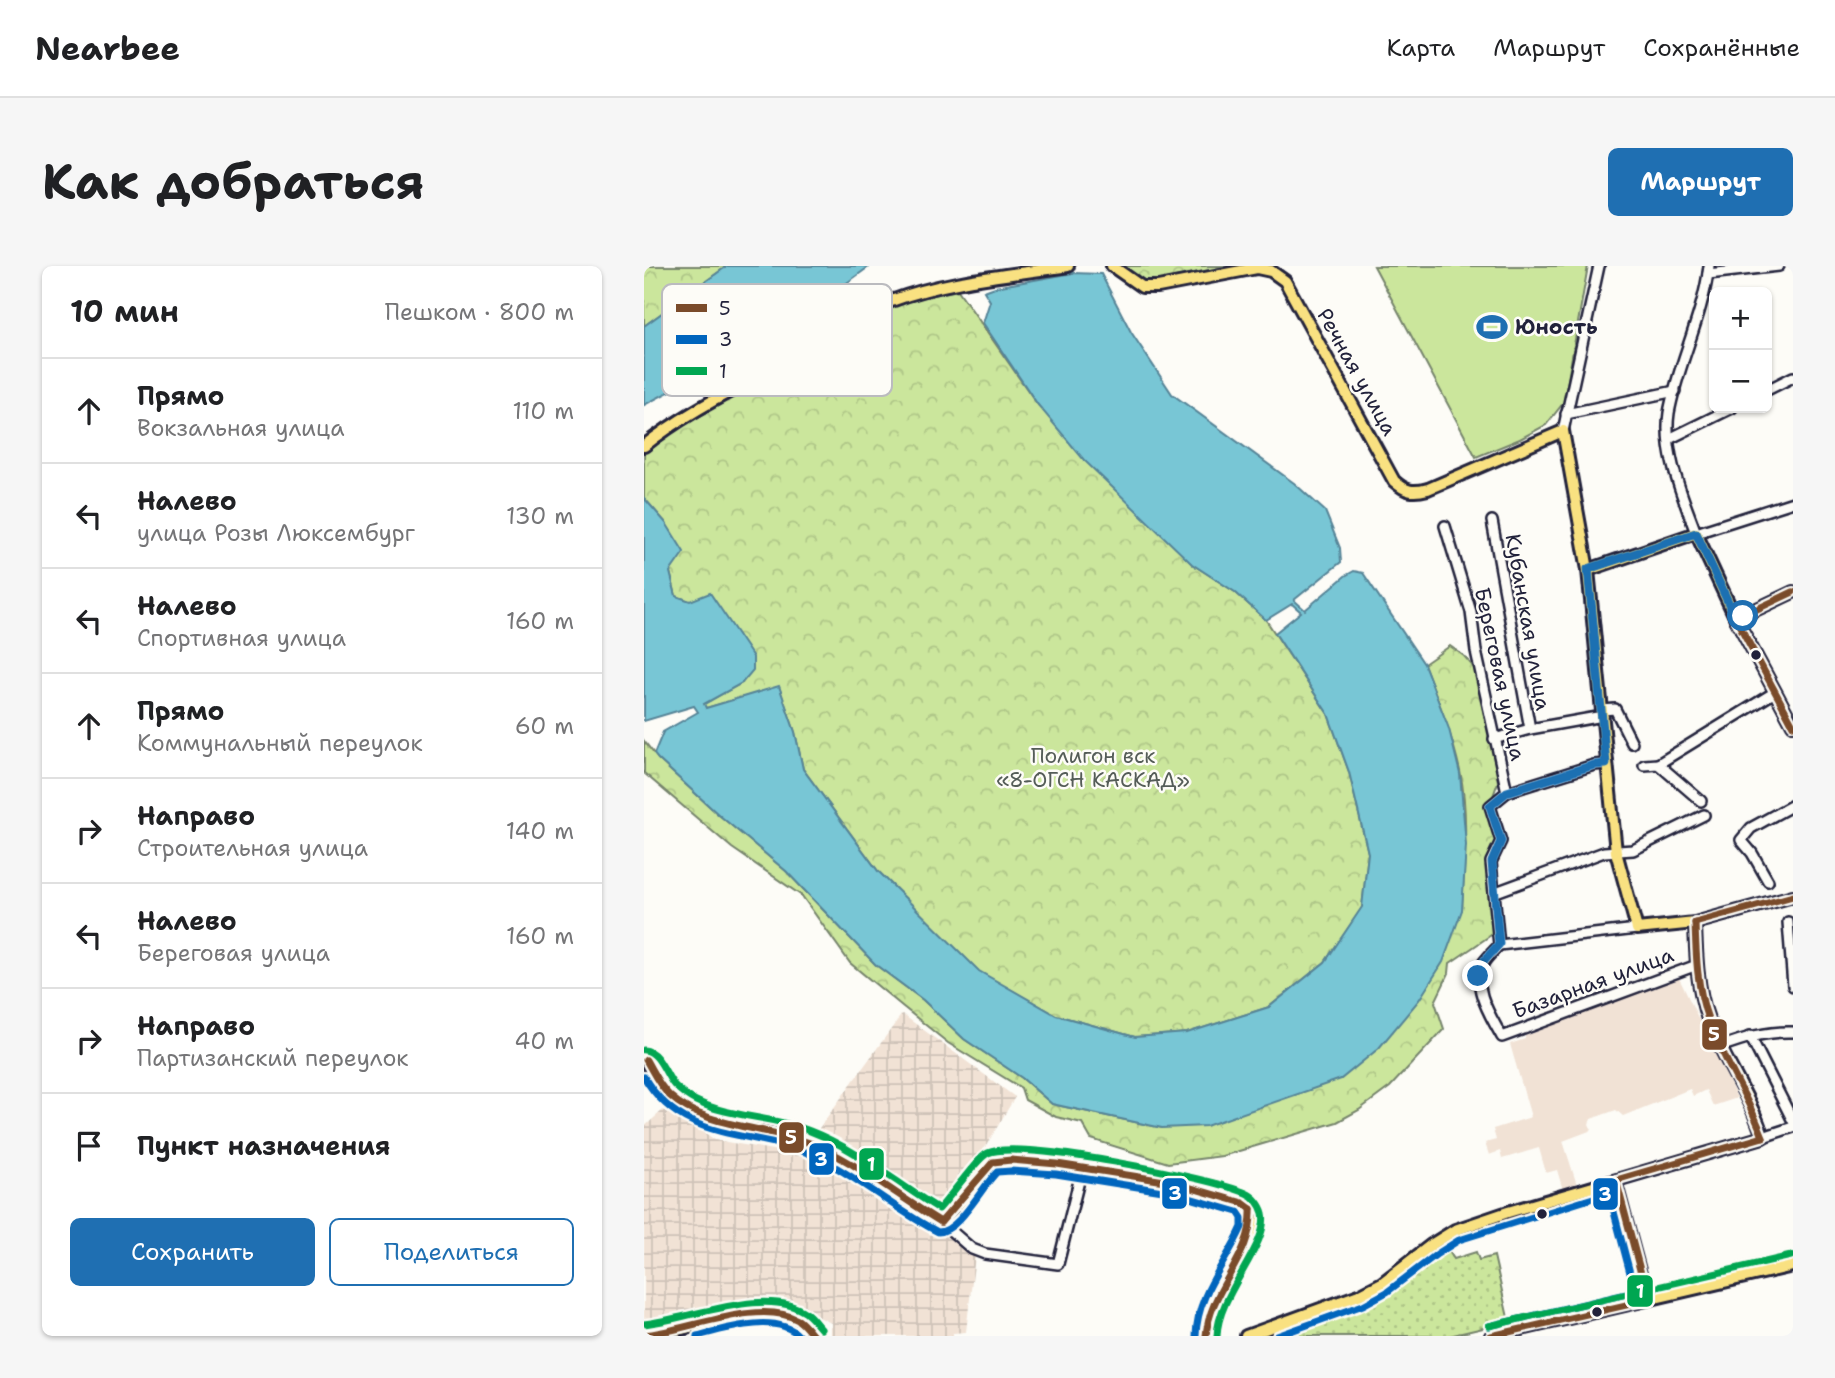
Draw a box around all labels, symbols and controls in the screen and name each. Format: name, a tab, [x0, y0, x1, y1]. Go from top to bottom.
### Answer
text: Nearbee	[35, 26, 180, 71]
text: Карта	[1387, 32, 1455, 64]
text: Маршрут	[1493, 32, 1605, 64]
text: Сохранённые	[1643, 32, 1800, 64]
button: Маршрут	[1608, 148, 1793, 216]
text: Как добраться	[42, 149, 424, 215]
legend	[662, 284, 892, 396]
map controls	[1709, 287, 1772, 413]
button: +	[1709, 287, 1772, 350]
text: 10 мин	[70, 291, 179, 332]
text: 5	[719, 296, 731, 321]
text: Пешком · 800 m	[385, 297, 574, 327]
street label: Речная улица	[1310, 303, 1404, 441]
sports icon: Юность	[1475, 310, 1509, 344]
place label: Юность	[1515, 313, 1598, 341]
text: 3	[719, 327, 732, 352]
button: −	[1709, 350, 1772, 413]
text: 1	[719, 359, 727, 384]
text: Прямо	[137, 378, 225, 413]
icon: ahead	[70, 392, 108, 430]
text: 110 m	[512, 396, 574, 426]
text: Вокзальная улица	[137, 413, 345, 443]
text: Налево	[137, 483, 237, 518]
icon: left	[70, 497, 108, 535]
text: 130 m	[506, 501, 574, 531]
text: улица Розы Люксембург	[137, 518, 415, 548]
street label: Кубанская улица	[1499, 532, 1557, 712]
street label: Береговая улица	[1468, 585, 1532, 763]
text: Налево	[137, 588, 237, 623]
route start	[1727, 600, 1758, 631]
icon: left	[70, 602, 108, 640]
text: 160 m	[506, 606, 574, 636]
text: Спортивная улица	[137, 623, 346, 653]
unlabelled marker	[1749, 648, 1763, 662]
text: Прямо	[137, 693, 225, 728]
icon: ahead	[70, 707, 108, 745]
text: 60 m	[515, 711, 574, 741]
text: Коммунальный переулок	[137, 728, 423, 758]
park label: Полигон вск «8-ОГСН КАСКАД»	[996, 742, 1190, 794]
text: Направо	[137, 798, 255, 833]
icon: right	[70, 812, 108, 850]
text: 140 m	[506, 816, 574, 846]
text: Строительная улица	[137, 833, 368, 863]
text: Налево	[137, 903, 237, 938]
icon: left	[70, 917, 108, 955]
text: 160 m	[506, 921, 574, 951]
text: Береговая улица	[137, 938, 330, 968]
street label: Базарная улица	[1509, 941, 1677, 1025]
route end	[1462, 960, 1493, 991]
text: Направо	[137, 1008, 255, 1043]
line badge: 5	[1701, 1018, 1728, 1051]
icon: right	[70, 1022, 108, 1060]
text: 5	[1708, 1022, 1720, 1047]
text: 40 m	[514, 1026, 574, 1056]
text: Партизанский переулок	[137, 1043, 409, 1073]
line badge: 5	[778, 1121, 805, 1154]
text: 5	[785, 1125, 797, 1150]
icon: arrive	[70, 1127, 108, 1165]
text: Пункт назначения	[137, 1128, 390, 1163]
line badge: 3	[808, 1142, 835, 1176]
text: 3	[814, 1147, 828, 1172]
line badge: 1	[858, 1147, 885, 1181]
text: 1	[867, 1152, 875, 1177]
line badge: 3	[1161, 1177, 1188, 1210]
line badge: 3	[1592, 1177, 1619, 1211]
text: 3	[1168, 1181, 1182, 1206]
text: 3	[1598, 1182, 1612, 1207]
unlabelled marker	[1535, 1207, 1549, 1221]
button: Сохранить	[70, 1218, 315, 1286]
button: Поделиться	[329, 1218, 574, 1286]
line badge: 1	[1626, 1274, 1654, 1308]
text: 1	[1636, 1279, 1644, 1304]
unlabelled marker	[1590, 1305, 1604, 1319]

